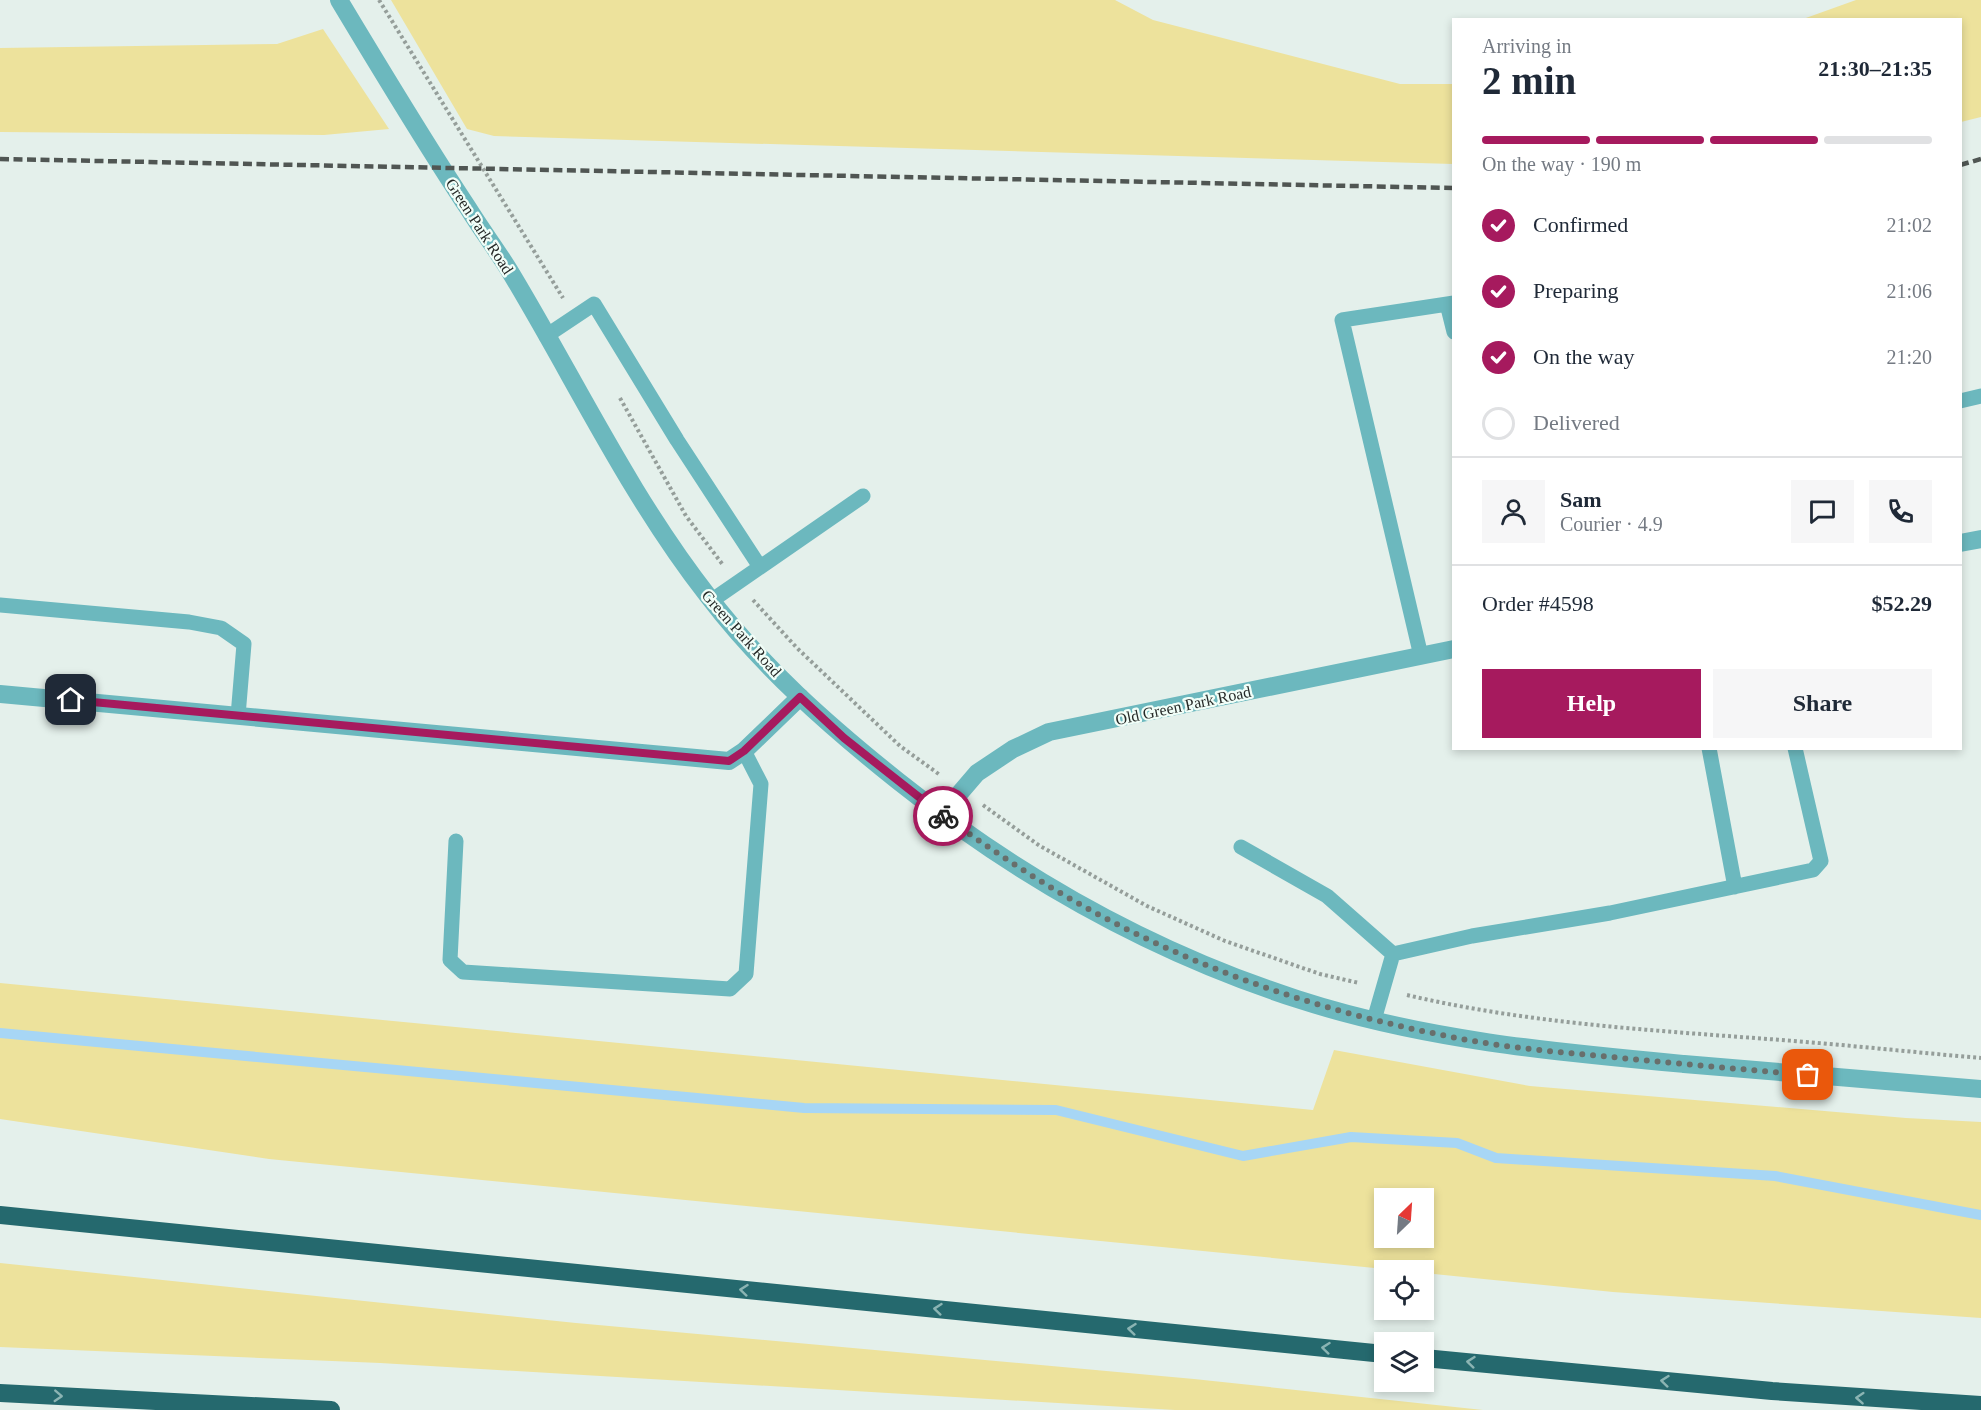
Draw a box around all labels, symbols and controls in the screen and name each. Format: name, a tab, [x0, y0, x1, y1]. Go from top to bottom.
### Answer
text: Arriving in	[1482, 35, 1571, 57]
text: 21:30–21:35	[1818, 56, 1932, 81]
text: 2 min	[1482, 59, 1576, 102]
text: On the way · 190 m	[1482, 153, 1641, 175]
street label: Green Park Road	[442, 175, 517, 277]
icon: check	[1482, 209, 1515, 242]
text: Confirmed	[1533, 212, 1628, 237]
text: 21:02	[1886, 214, 1932, 236]
icon: check	[1482, 275, 1515, 308]
text: Preparing	[1533, 278, 1619, 303]
text: 21:06	[1886, 280, 1932, 302]
icon: check	[1482, 341, 1515, 374]
text: On the way	[1533, 344, 1634, 369]
text: 21:20	[1886, 346, 1932, 368]
text: Delivered	[1533, 410, 1620, 435]
button: person	[1482, 480, 1545, 543]
button: chat	[1791, 480, 1854, 543]
button: phone	[1869, 480, 1932, 543]
text: Sam	[1560, 487, 1602, 512]
text: Courier · 4.9	[1560, 513, 1663, 535]
street label: Green Park Road	[698, 587, 785, 680]
text: Order #4598	[1482, 591, 1594, 616]
text: $52.29	[1872, 591, 1932, 616]
button: Help	[1482, 669, 1701, 738]
button: Share	[1713, 669, 1932, 738]
pin	[45, 674, 96, 725]
icon: home	[54, 683, 87, 716]
street label: Old Green Park Road	[1114, 683, 1252, 728]
courier	[913, 786, 973, 846]
icon: bike	[927, 800, 960, 833]
pin	[1782, 1049, 1833, 1100]
icon: bag	[1791, 1058, 1824, 1091]
north arrow	[1374, 1188, 1434, 1248]
map controls	[1374, 1188, 1434, 1392]
button: locate	[1374, 1260, 1434, 1320]
one-way arrow	[740, 1284, 749, 1297]
one-way arrow	[934, 1303, 943, 1316]
one-way arrow	[1128, 1323, 1137, 1336]
button: layers	[1374, 1332, 1434, 1392]
one-way arrow	[1322, 1342, 1331, 1355]
one-way arrow	[1467, 1356, 1476, 1369]
one-way arrow	[1661, 1375, 1670, 1388]
one-way arrow	[54, 1390, 63, 1403]
one-way arrow	[1855, 1391, 1864, 1404]

